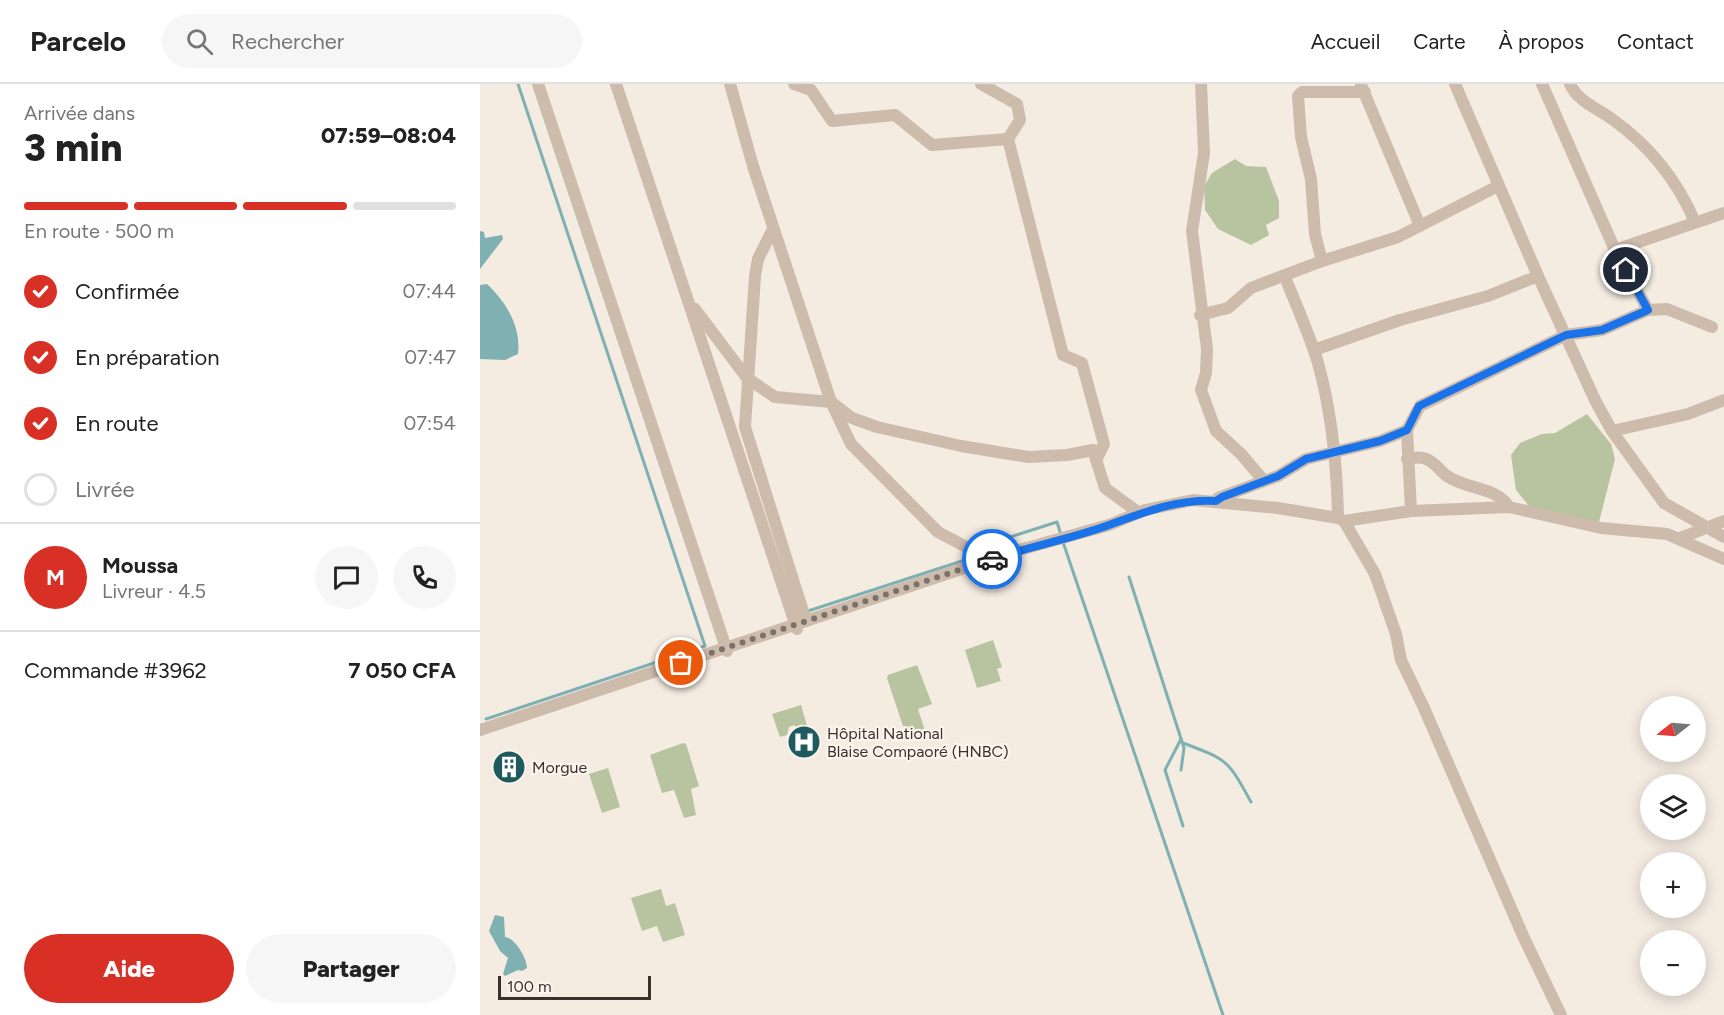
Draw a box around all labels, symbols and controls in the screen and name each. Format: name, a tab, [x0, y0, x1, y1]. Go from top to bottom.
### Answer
search box	[162, 14, 582, 68]
text: Parcelo	[30, 24, 126, 58]
icon: search	[183, 25, 216, 58]
text: Rechercher	[231, 28, 344, 55]
text: Accueil	[1311, 29, 1380, 54]
text: Carte	[1413, 29, 1466, 54]
text: À propos	[1499, 29, 1584, 54]
text: Contact	[1617, 29, 1694, 54]
text: Arrivée dans	[24, 101, 135, 125]
text: 07:59–08:04	[321, 122, 456, 149]
text: 3 min	[24, 124, 122, 171]
text: En route · 500 m	[24, 219, 174, 243]
pin	[1600, 244, 1651, 295]
icon: home	[1609, 253, 1642, 286]
icon: check	[24, 275, 57, 308]
text: Confirmée	[75, 278, 179, 305]
text: 07:44	[403, 279, 456, 303]
icon: check	[24, 341, 57, 374]
text: En préparation	[75, 344, 220, 371]
text: 07:47	[404, 345, 456, 369]
icon: check	[24, 407, 57, 440]
text: En route	[75, 410, 158, 437]
text: 07:54	[403, 411, 456, 435]
text: Livrée	[75, 476, 134, 503]
courier	[962, 529, 1022, 589]
icon: car	[976, 543, 1009, 576]
button: chat	[315, 546, 378, 609]
button: phone	[393, 546, 456, 609]
text: Moussa	[102, 552, 178, 579]
text: M	[46, 564, 65, 591]
text: Livreur · 4.5	[102, 579, 206, 603]
pin	[655, 637, 706, 688]
icon: bag	[664, 646, 697, 679]
text: Commande #3962	[24, 657, 207, 684]
text: 7 050 CFA	[348, 657, 456, 684]
north arrow	[1640, 696, 1706, 762]
map controls	[1640, 696, 1706, 996]
hospital icon: Hôpital National Blaise Compaoré (HNBC)	[786, 724, 822, 760]
place label: Hôpital National Blaise Compaoré (HNBC)	[827, 724, 1009, 761]
building icon: Morgue	[491, 749, 527, 785]
place label: Morgue	[532, 758, 588, 777]
button: layers	[1640, 774, 1706, 840]
button: +	[1640, 852, 1706, 918]
button: −	[1640, 930, 1706, 996]
button: Aide	[24, 934, 234, 1003]
button: Partager	[246, 934, 456, 1003]
scale bar	[498, 973, 651, 1000]
text: 100 m	[507, 977, 552, 996]

